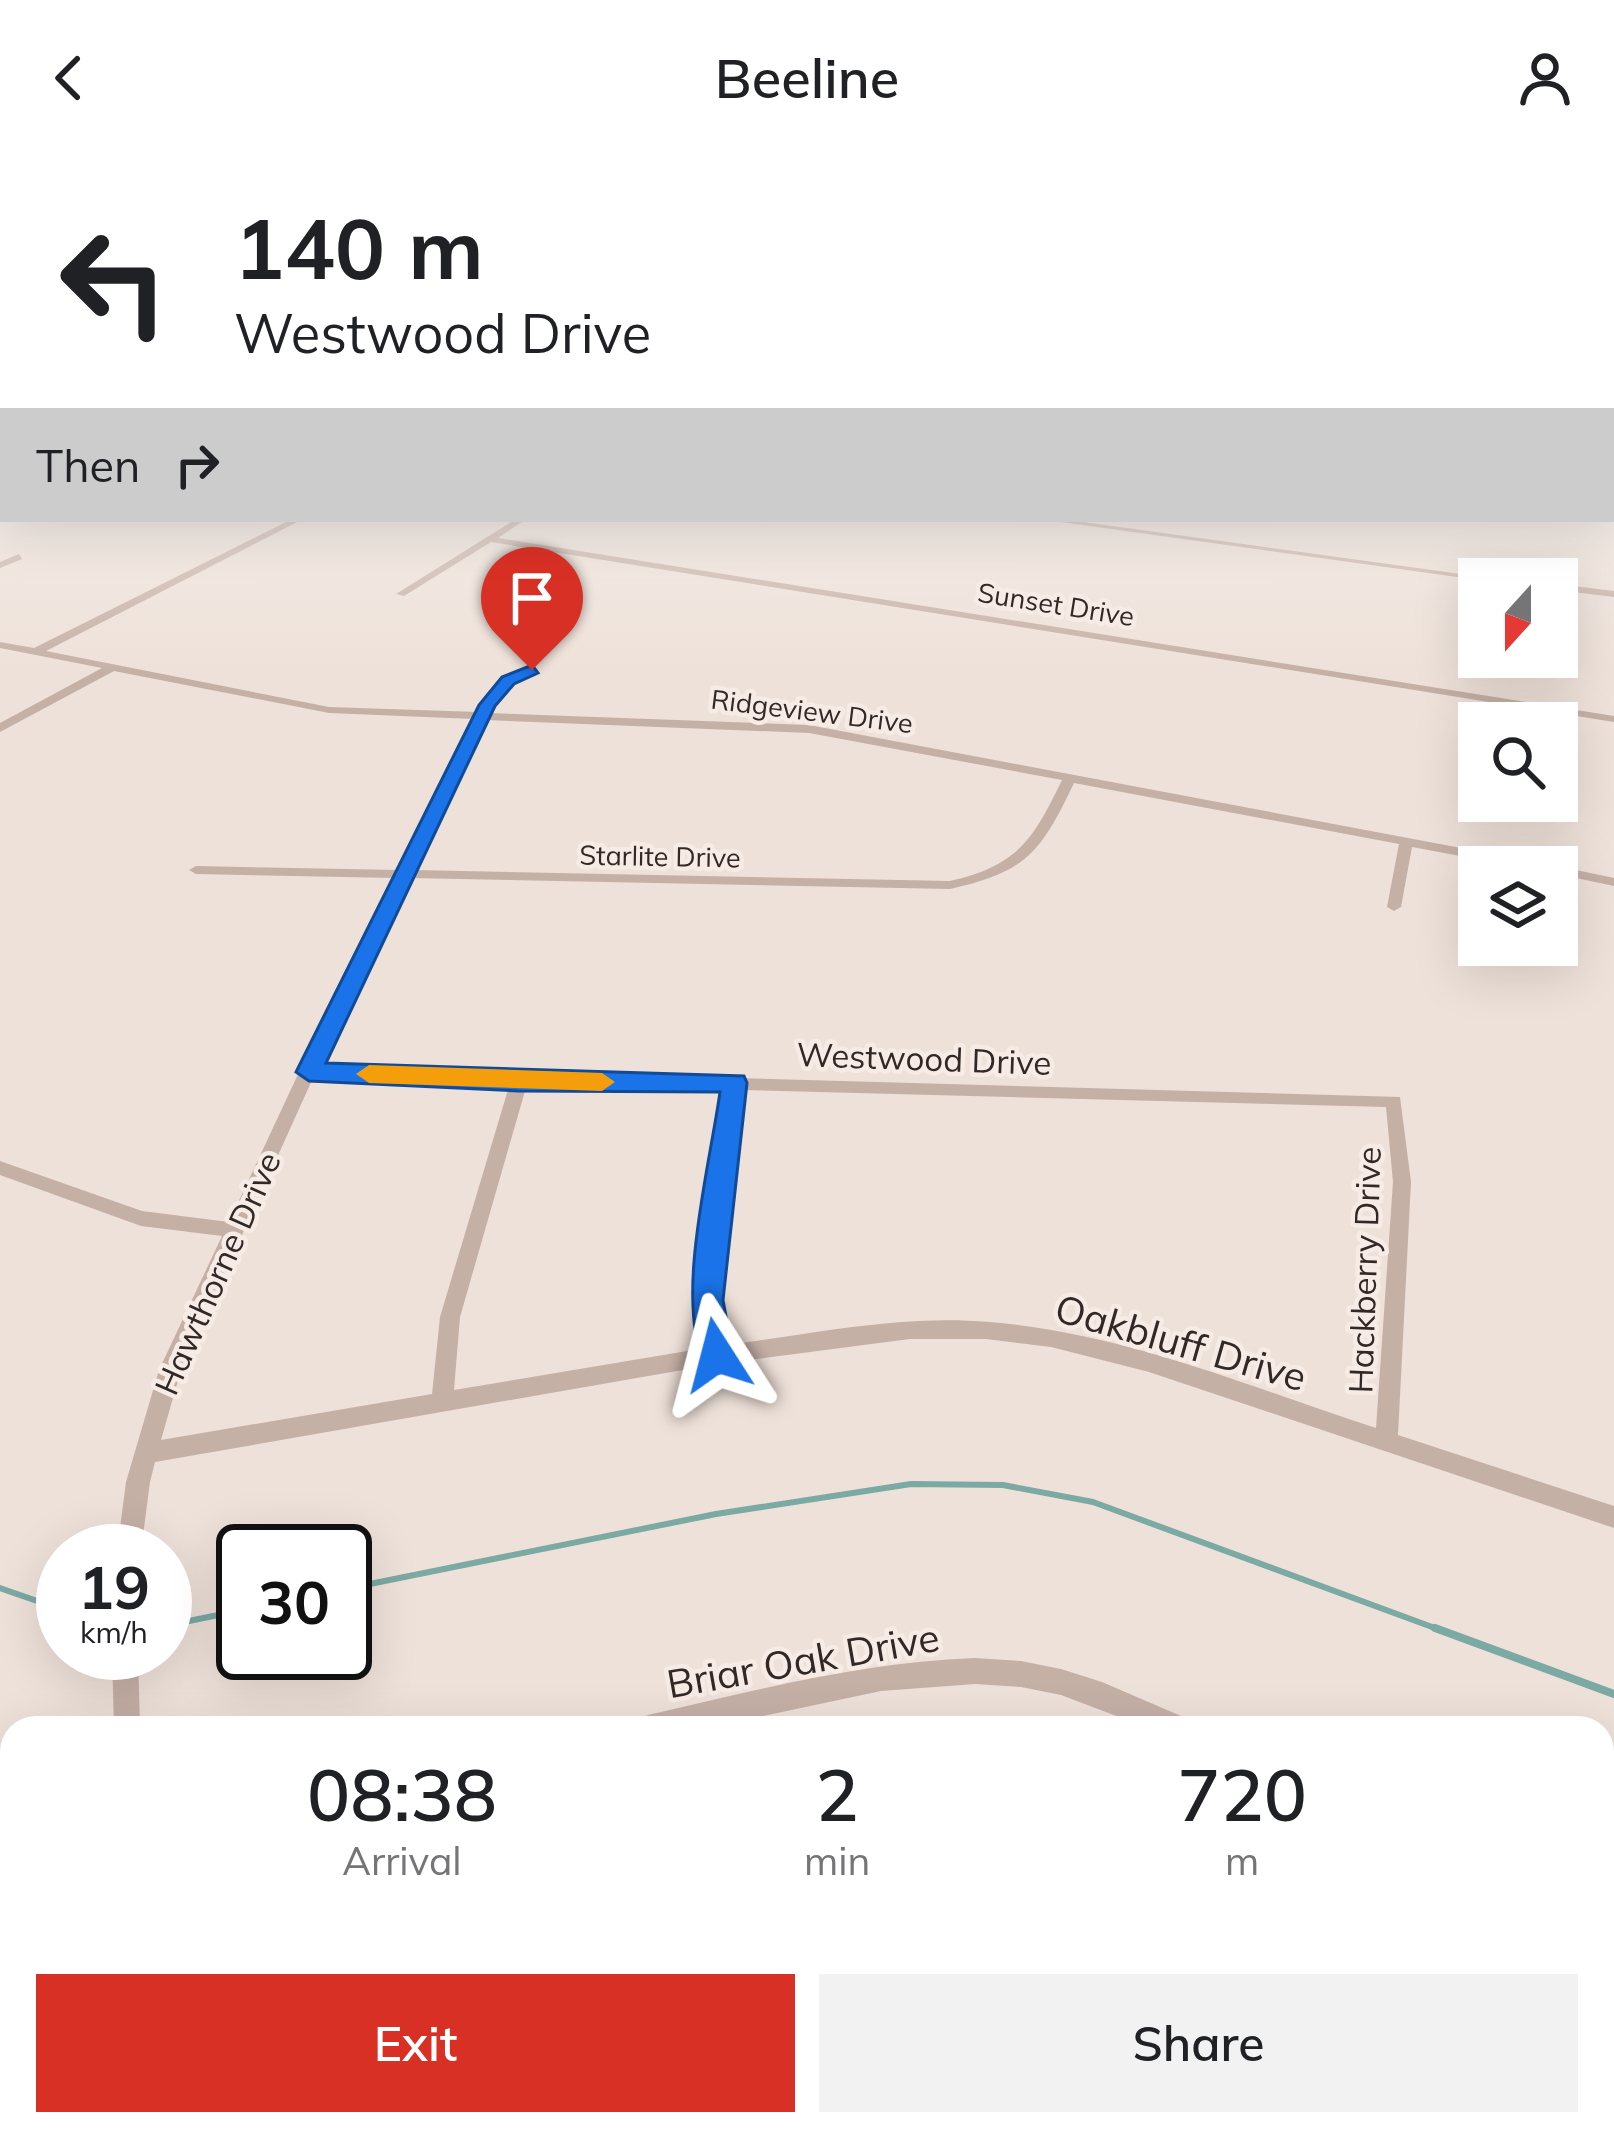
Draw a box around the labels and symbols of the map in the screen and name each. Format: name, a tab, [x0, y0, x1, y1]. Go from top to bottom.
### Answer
pin	[481, 547, 583, 670]
north arrow	[1458, 558, 1578, 678]
street label: Sunset Drive	[975, 575, 1137, 633]
street label: Ridgeview Drive	[709, 682, 915, 740]
street label: Starlite Drive	[579, 838, 741, 874]
street label: Westwood Drive	[796, 1033, 1052, 1083]
street label: Hawthorne Drive	[145, 1145, 289, 1401]
street label: Hackberry Drive	[1339, 1146, 1389, 1394]
street label: Oakbluff Drive	[1050, 1283, 1312, 1401]
position arrow	[654, 1292, 780, 1418]
speed limit sign: 30	[216, 1524, 372, 1680]
street label: Briar Oak Drive	[663, 1612, 943, 1708]

